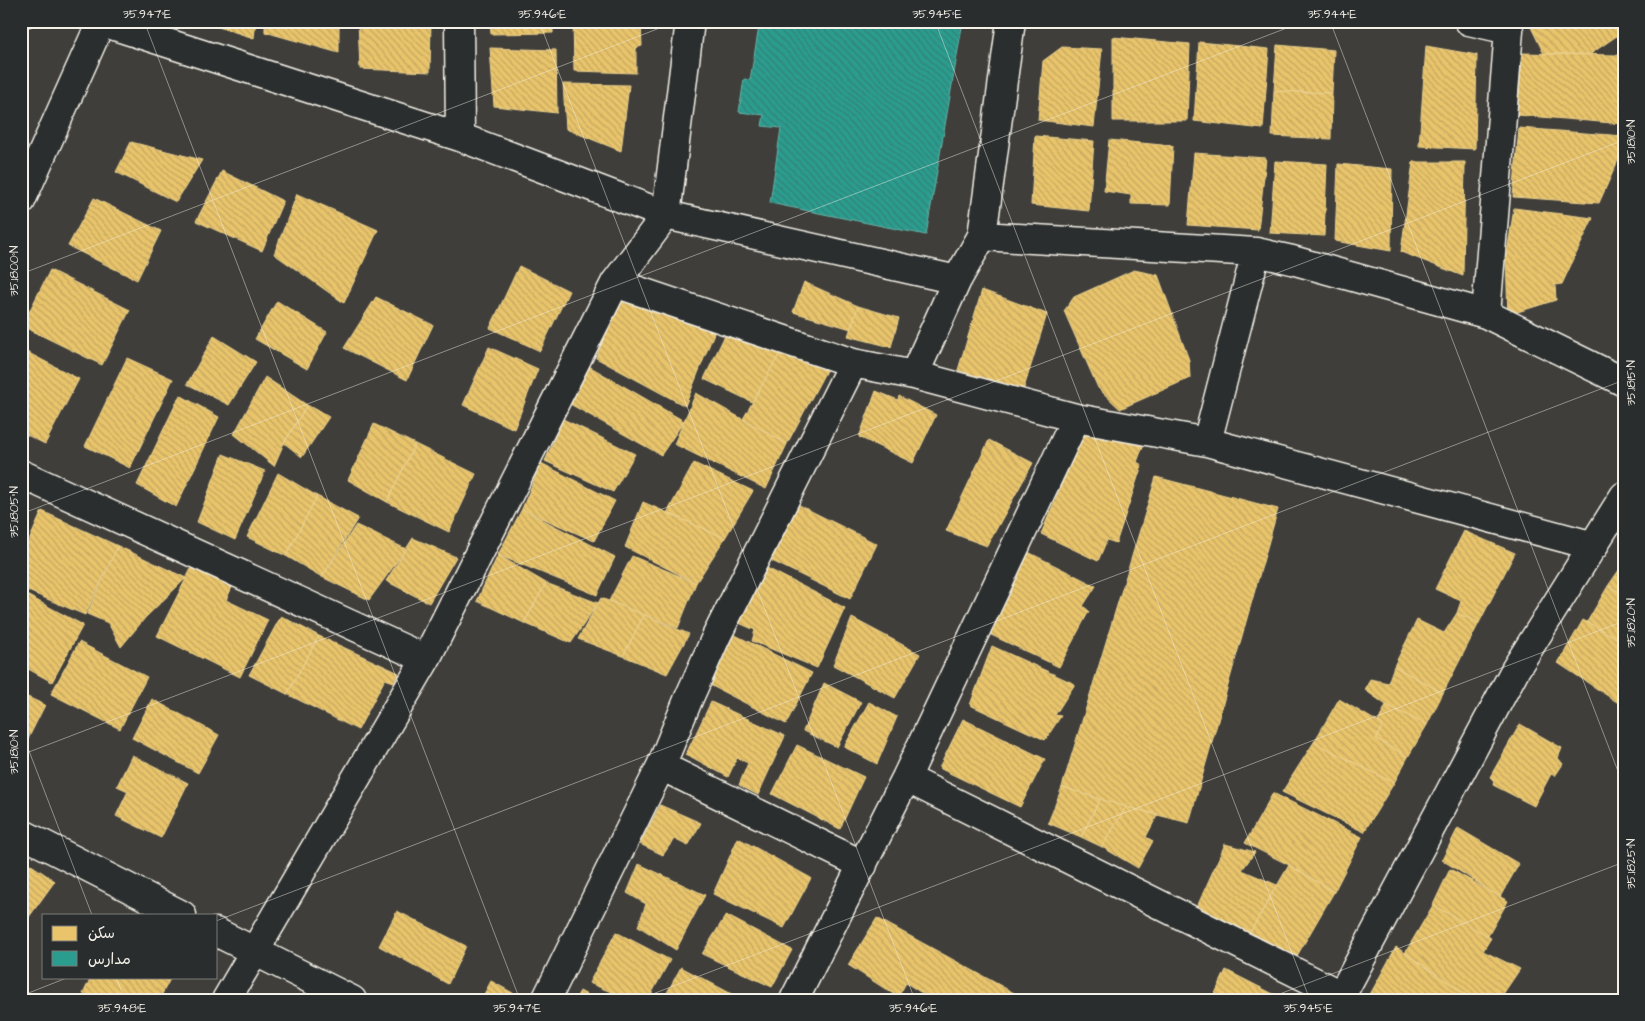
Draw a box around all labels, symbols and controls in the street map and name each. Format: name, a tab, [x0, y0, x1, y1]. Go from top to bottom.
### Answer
text: 35.947°E	[123, 6, 171, 23]
text: 35.946°E	[518, 6, 566, 23]
text: 35.945°E	[912, 6, 962, 23]
text: 35.944°E	[1307, 6, 1357, 23]
text: 35.1810°N	[1623, 119, 1640, 164]
text: 35.1800°N	[6, 245, 23, 296]
text: 35.1815°N	[1623, 360, 1640, 406]
text: 35.1805°N	[6, 486, 23, 538]
text: 35.1820°N	[1623, 597, 1640, 648]
text: 35.1810°N	[6, 729, 23, 774]
text: 35.1825°N	[1623, 838, 1640, 890]
legend	[42, 914, 218, 978]
text: سكن	[88, 923, 115, 944]
text: مدارس	[88, 949, 131, 970]
text: 35.948°E	[98, 1000, 146, 1017]
text: 35.947°E	[493, 1000, 541, 1017]
text: 35.946°E	[889, 1000, 937, 1017]
text: 35.945°E	[1283, 1000, 1333, 1017]

